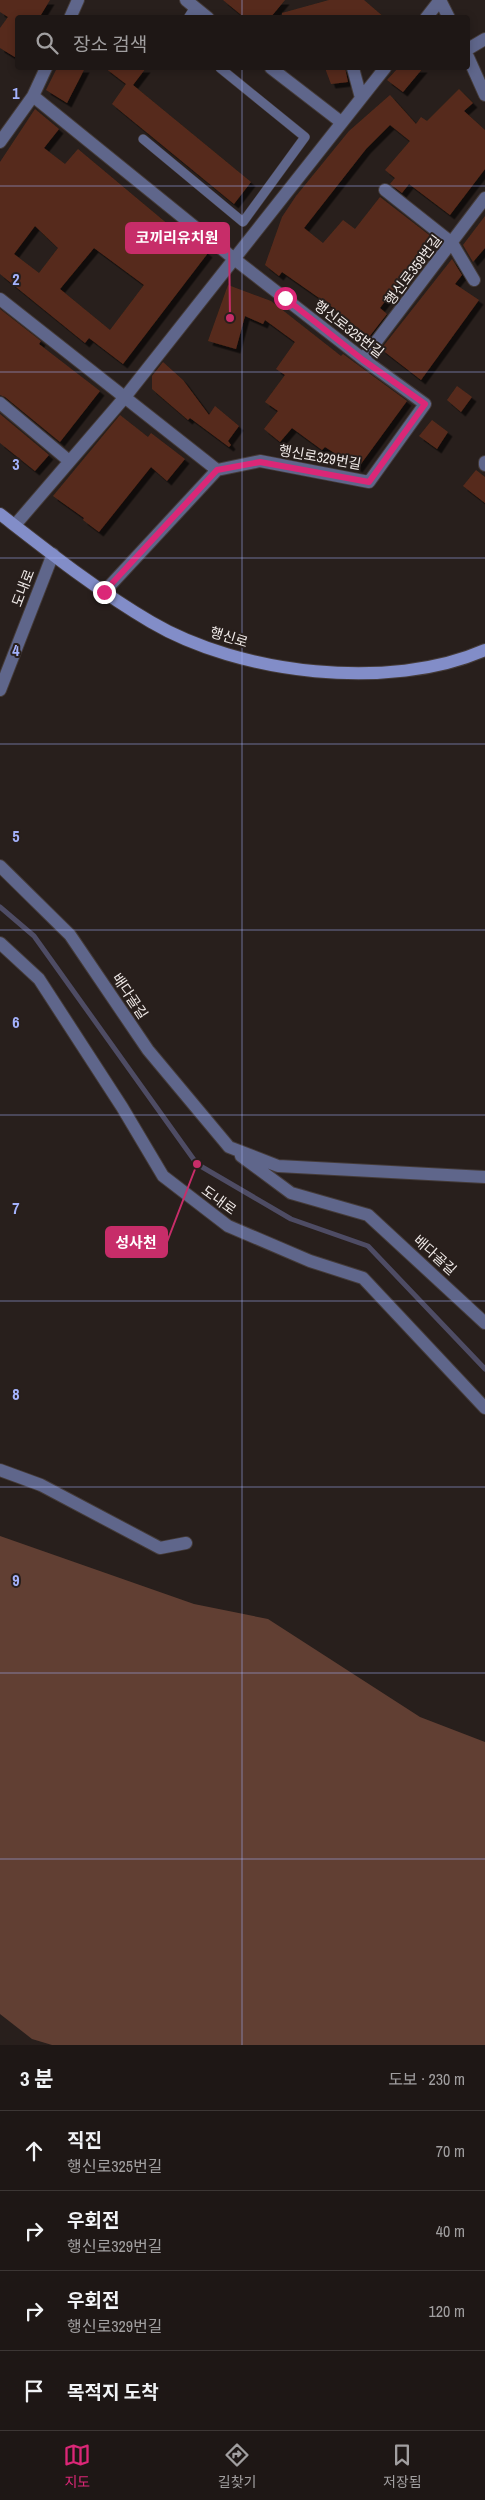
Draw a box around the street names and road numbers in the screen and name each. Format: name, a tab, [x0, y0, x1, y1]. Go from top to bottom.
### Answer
street label: 행신로359번길	[381, 231, 445, 309]
street label: 행신로325번길	[311, 296, 387, 362]
street label: 행신로329번길	[277, 441, 363, 473]
street label: 도내로	[8, 567, 38, 609]
street label: 행신로	[208, 623, 250, 651]
street label: 배다골길	[108, 970, 152, 1022]
street label: 도내로	[198, 1181, 240, 1219]
street label: 배다골길	[410, 1231, 460, 1279]

